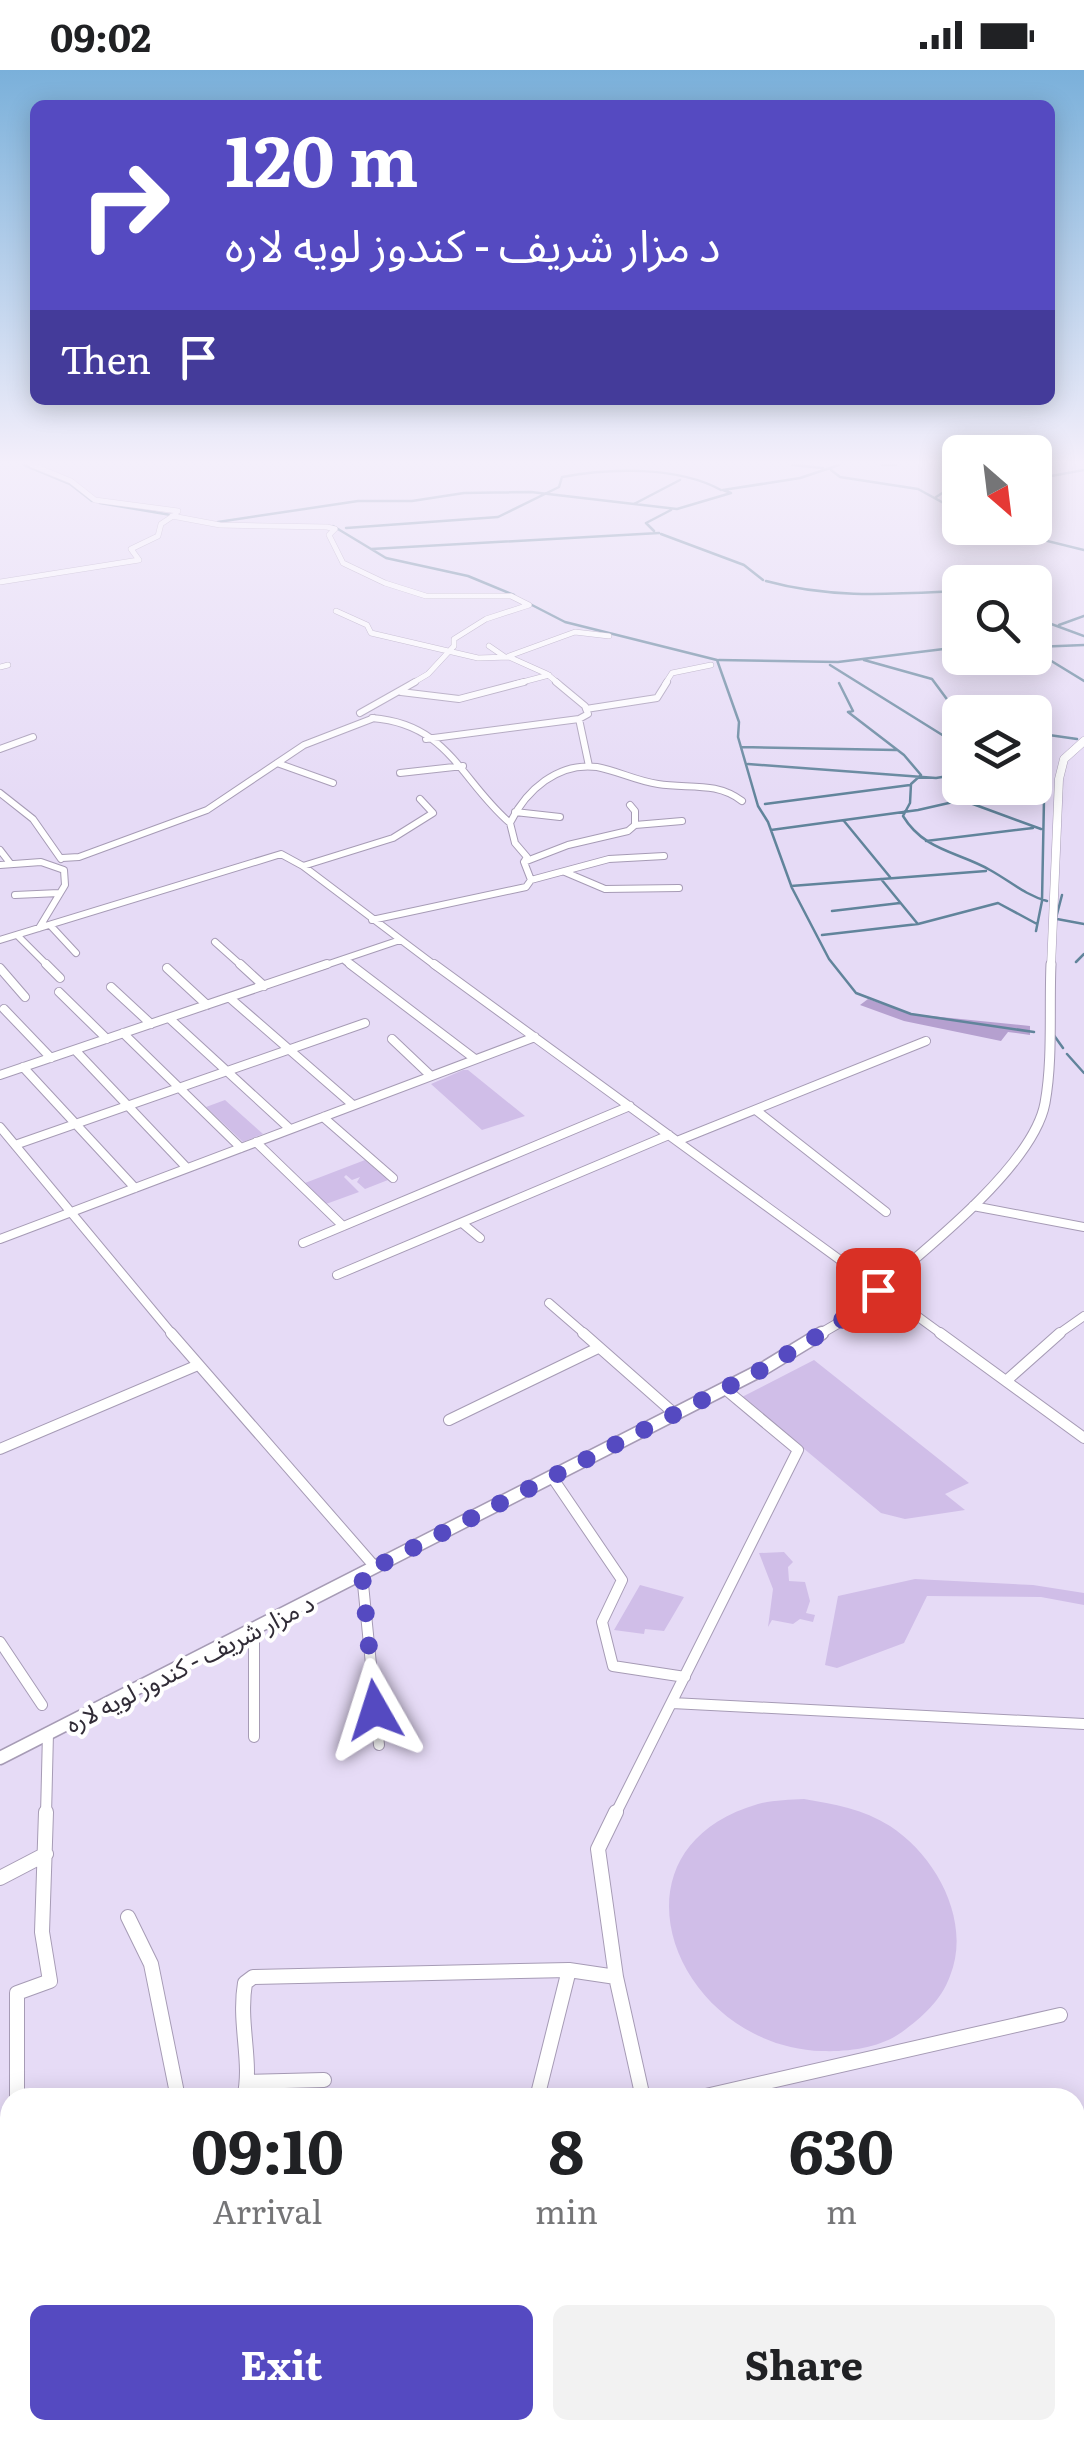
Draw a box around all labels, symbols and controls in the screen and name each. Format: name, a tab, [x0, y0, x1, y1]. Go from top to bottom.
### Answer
text: 09:02	[50, 7, 151, 64]
text: 120 m	[225, 105, 418, 209]
icon: right	[60, 140, 190, 270]
text: د مزار شریف - کندوز لویه لاره	[225, 209, 721, 276]
text: Then	[60, 329, 151, 386]
icon: arrive	[171, 330, 226, 385]
north arrow	[942, 435, 1052, 545]
map controls	[942, 435, 1052, 805]
button: search	[942, 565, 1052, 675]
button: layers	[942, 695, 1052, 805]
pin	[836, 1248, 921, 1333]
icon: arrive	[851, 1263, 906, 1318]
street label: د مزار شریف - کندوز لویه لاره	[58, 1583, 320, 1741]
position arrow	[323, 1658, 427, 1762]
text: 09:10	[191, 2103, 344, 2192]
text: 8	[549, 2103, 584, 2192]
text: 630	[789, 2103, 894, 2192]
text: Arrival	[213, 2186, 322, 2234]
text: min	[535, 2186, 598, 2234]
text: m	[826, 2186, 857, 2234]
button: Exit	[30, 2305, 533, 2420]
button: Share	[553, 2305, 1055, 2420]

